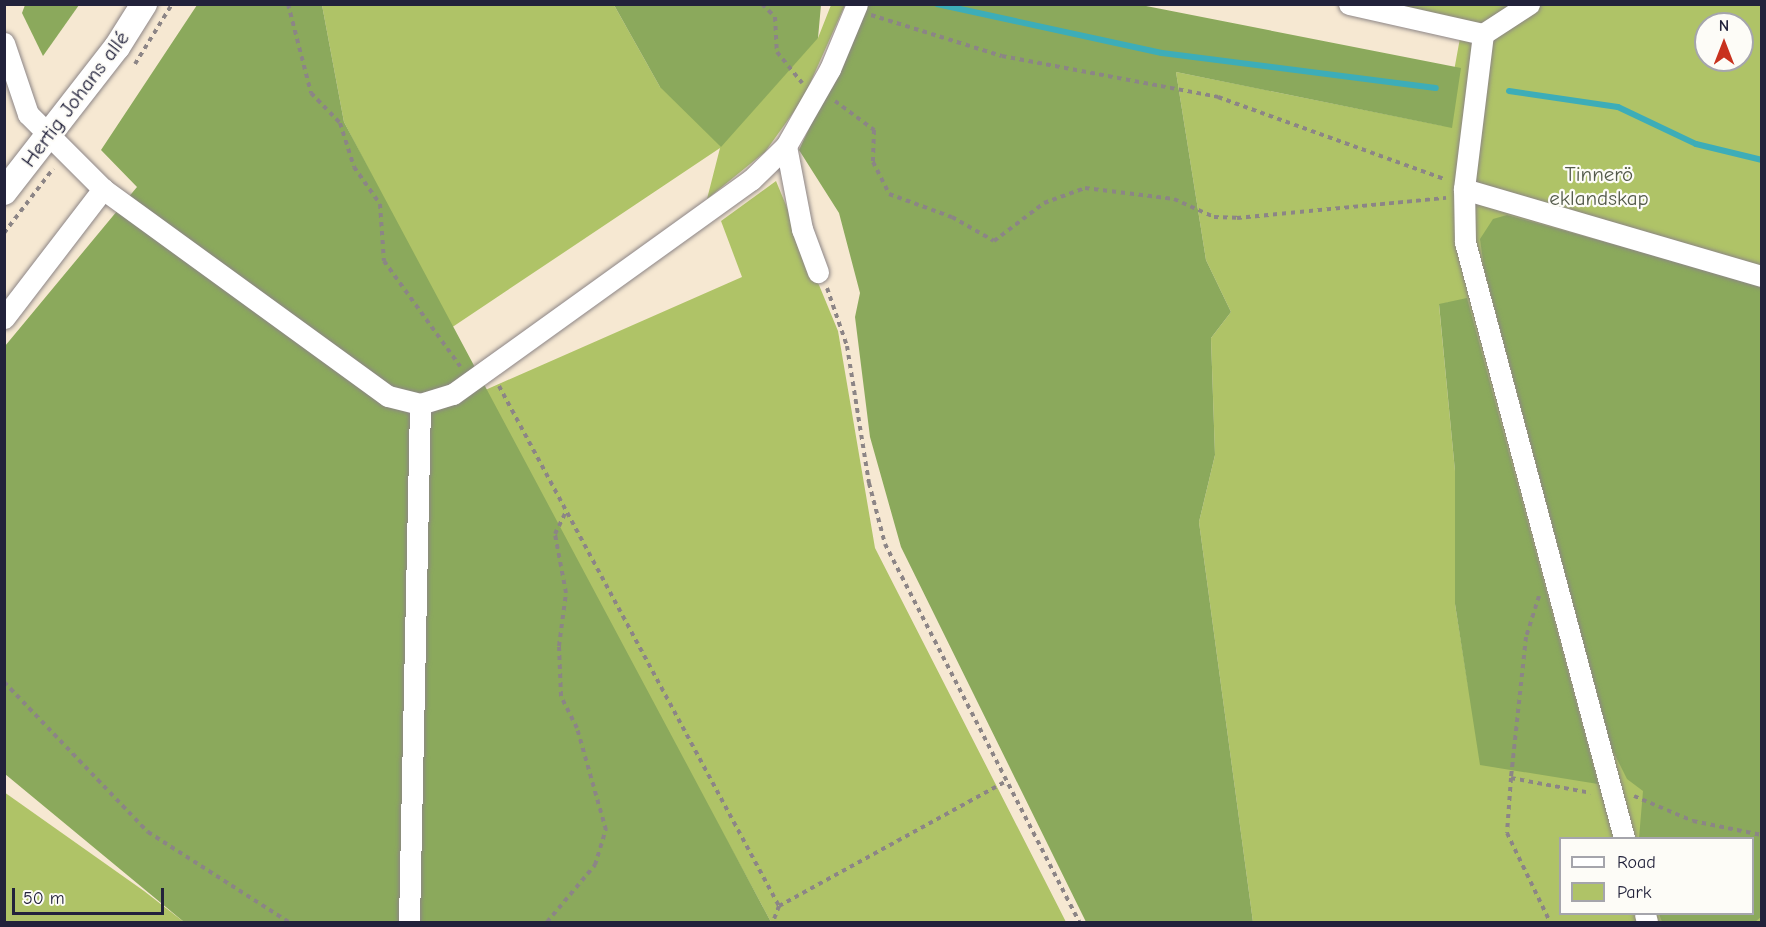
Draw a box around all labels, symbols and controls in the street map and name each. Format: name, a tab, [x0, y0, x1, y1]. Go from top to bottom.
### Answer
north arrow	[1694, 12, 1754, 72]
text: N	[1719, 17, 1729, 35]
street label: Hertig Johans allé	[16, 26, 134, 172]
park label: Tinnerö eklandskap	[1549, 161, 1649, 211]
legend	[1559, 837, 1754, 915]
text: Road	[1617, 852, 1656, 873]
scale bar	[15, 876, 166, 914]
text: Park	[1617, 882, 1651, 903]
text: 50 m	[23, 888, 65, 909]

